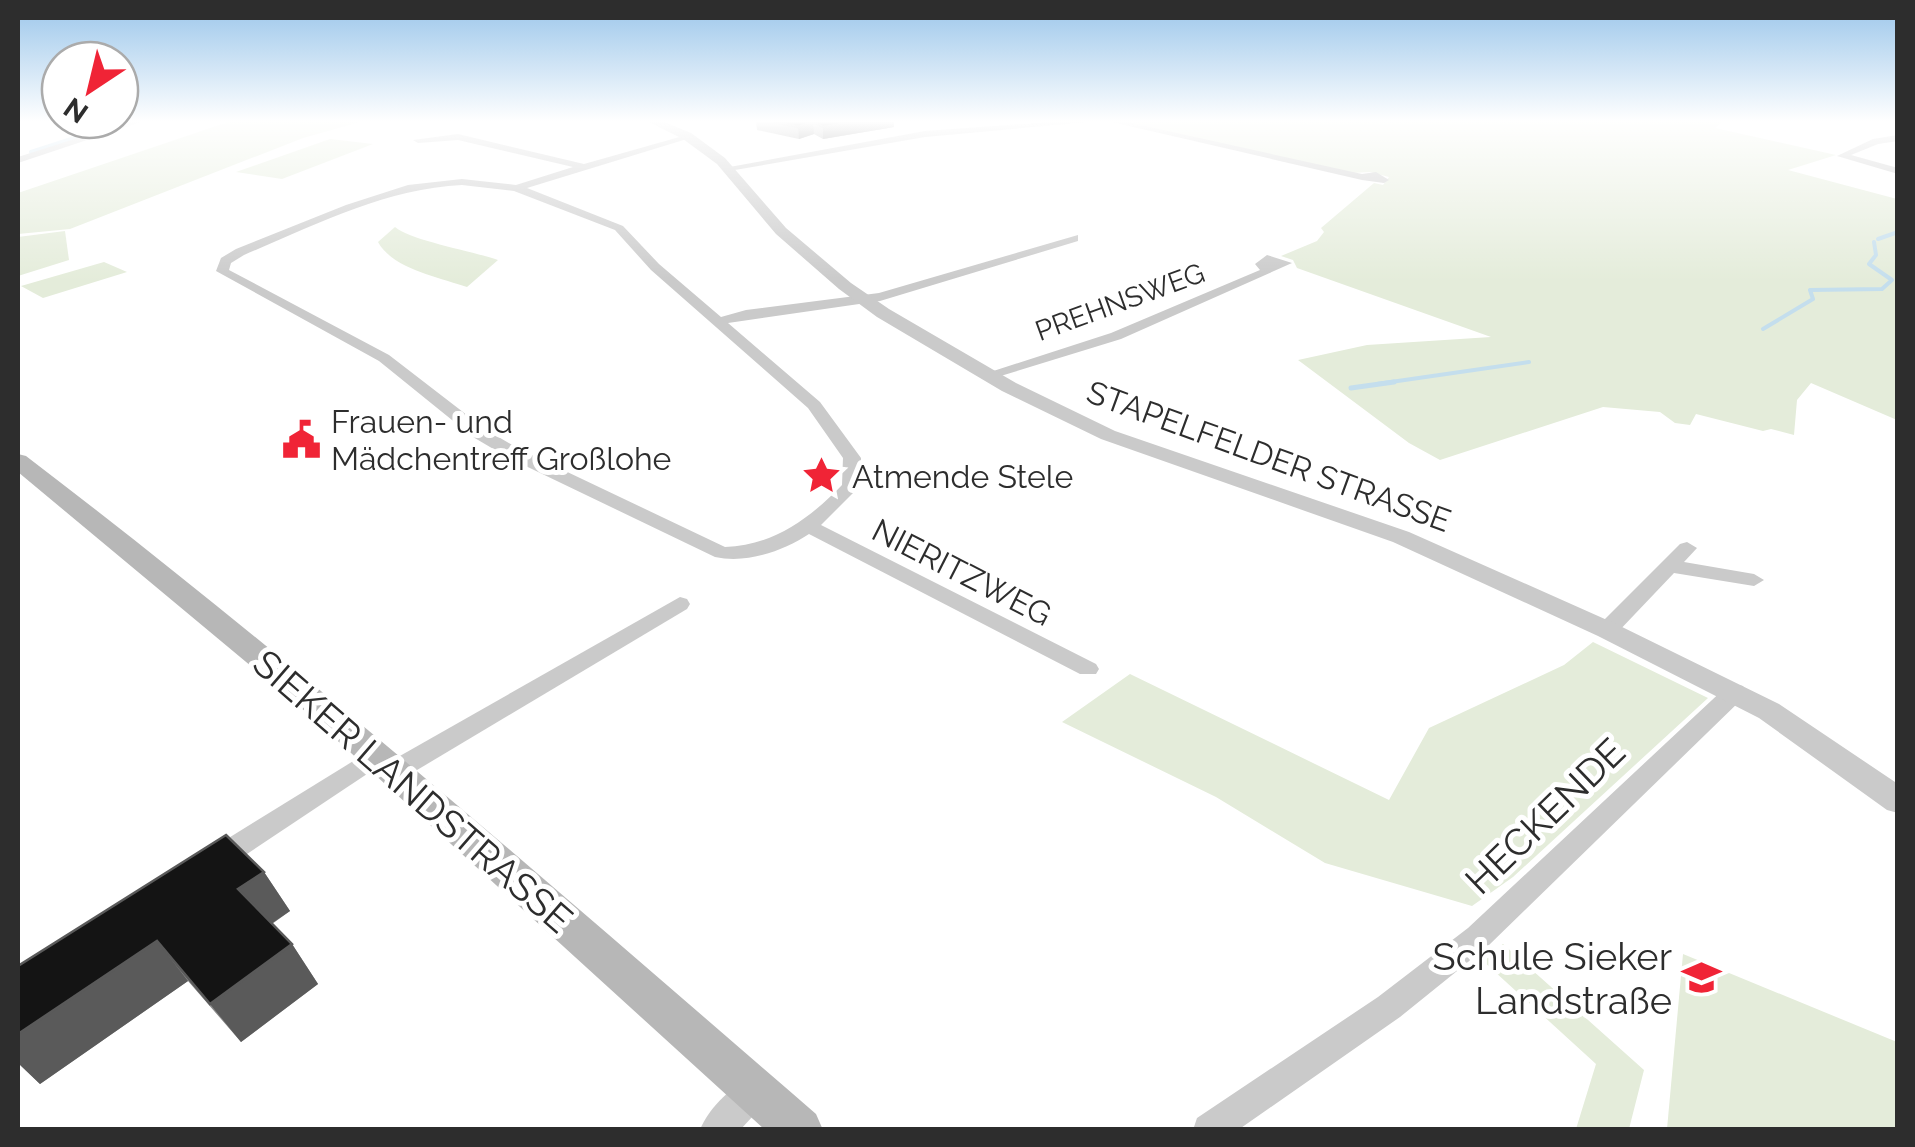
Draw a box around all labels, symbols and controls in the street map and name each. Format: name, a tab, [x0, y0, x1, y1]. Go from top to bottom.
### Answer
north arrow	[40, 40, 140, 140]
text: N	[58, 90, 94, 130]
street label: PREHNSWEG	[1031, 256, 1209, 348]
street label: STAPELFELDER STRASSE	[1082, 373, 1456, 539]
place label: Frauen- und Mädchentreff Großlohe	[331, 403, 671, 477]
public building icon: Frauen- und Mädchentreff Großlohe	[280, 418, 322, 460]
place icon: Atmende Stele	[801, 455, 843, 497]
place label: Atmende Stele	[852, 458, 1073, 495]
street label: NIERITZWEG	[866, 511, 1058, 633]
street label: SIEKER LANDSTRASSE	[244, 640, 582, 942]
street label: HECKENDE	[1456, 729, 1634, 903]
place label: Schule Sieker Landstraße	[1433, 934, 1672, 1023]
school or university icon: Schule Sieker Landstraße	[1681, 957, 1723, 999]

